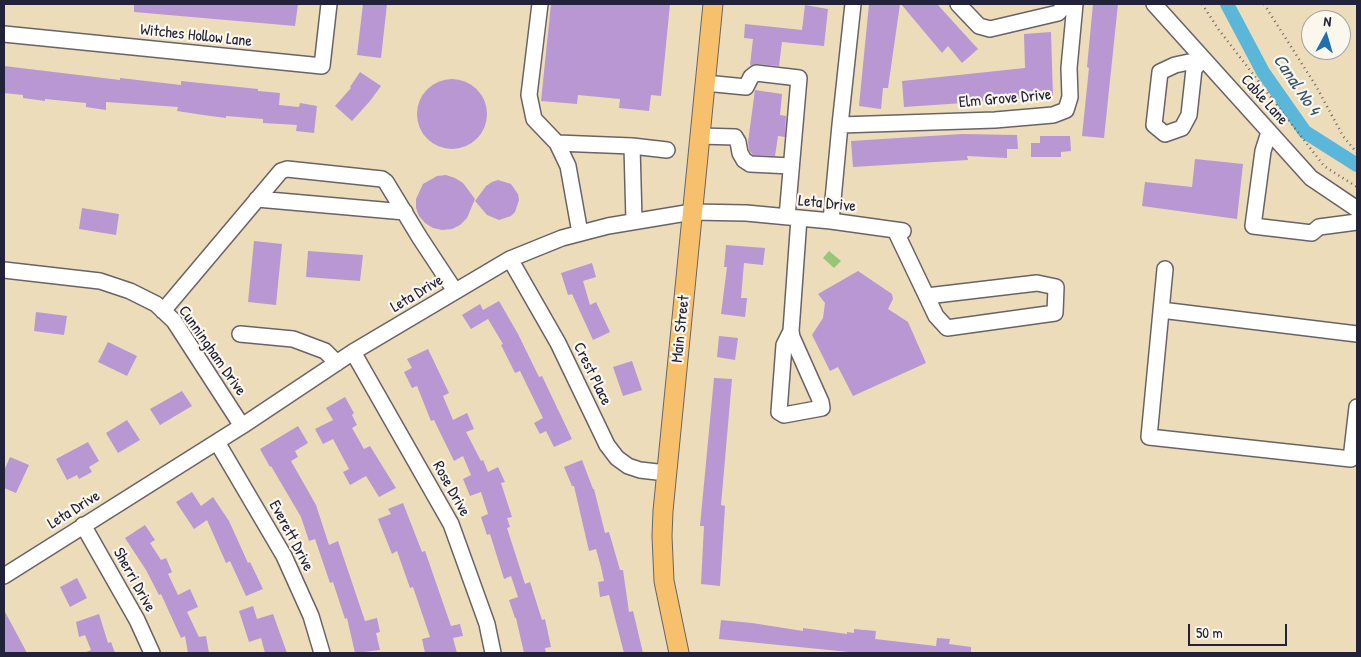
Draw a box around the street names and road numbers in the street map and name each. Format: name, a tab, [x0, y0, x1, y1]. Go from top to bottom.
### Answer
street label: Witches Hollow Lane	[139, 21, 253, 51]
street label: Cable Lane	[1236, 71, 1292, 129]
street label: Elm Grove Drive	[958, 85, 1052, 113]
street label: Leta Drive	[797, 191, 857, 217]
street label: Leta Drive	[387, 271, 447, 317]
street label: Main Street	[668, 294, 694, 364]
street label: Cunningham Drive	[174, 302, 250, 400]
street label: Crest Place	[569, 339, 615, 409]
street label: Rose Drive	[428, 458, 474, 520]
street label: Leta Drive	[44, 487, 104, 533]
street label: Everett Drive	[264, 497, 318, 575]
street label: Sherri Drive	[109, 545, 159, 615]

